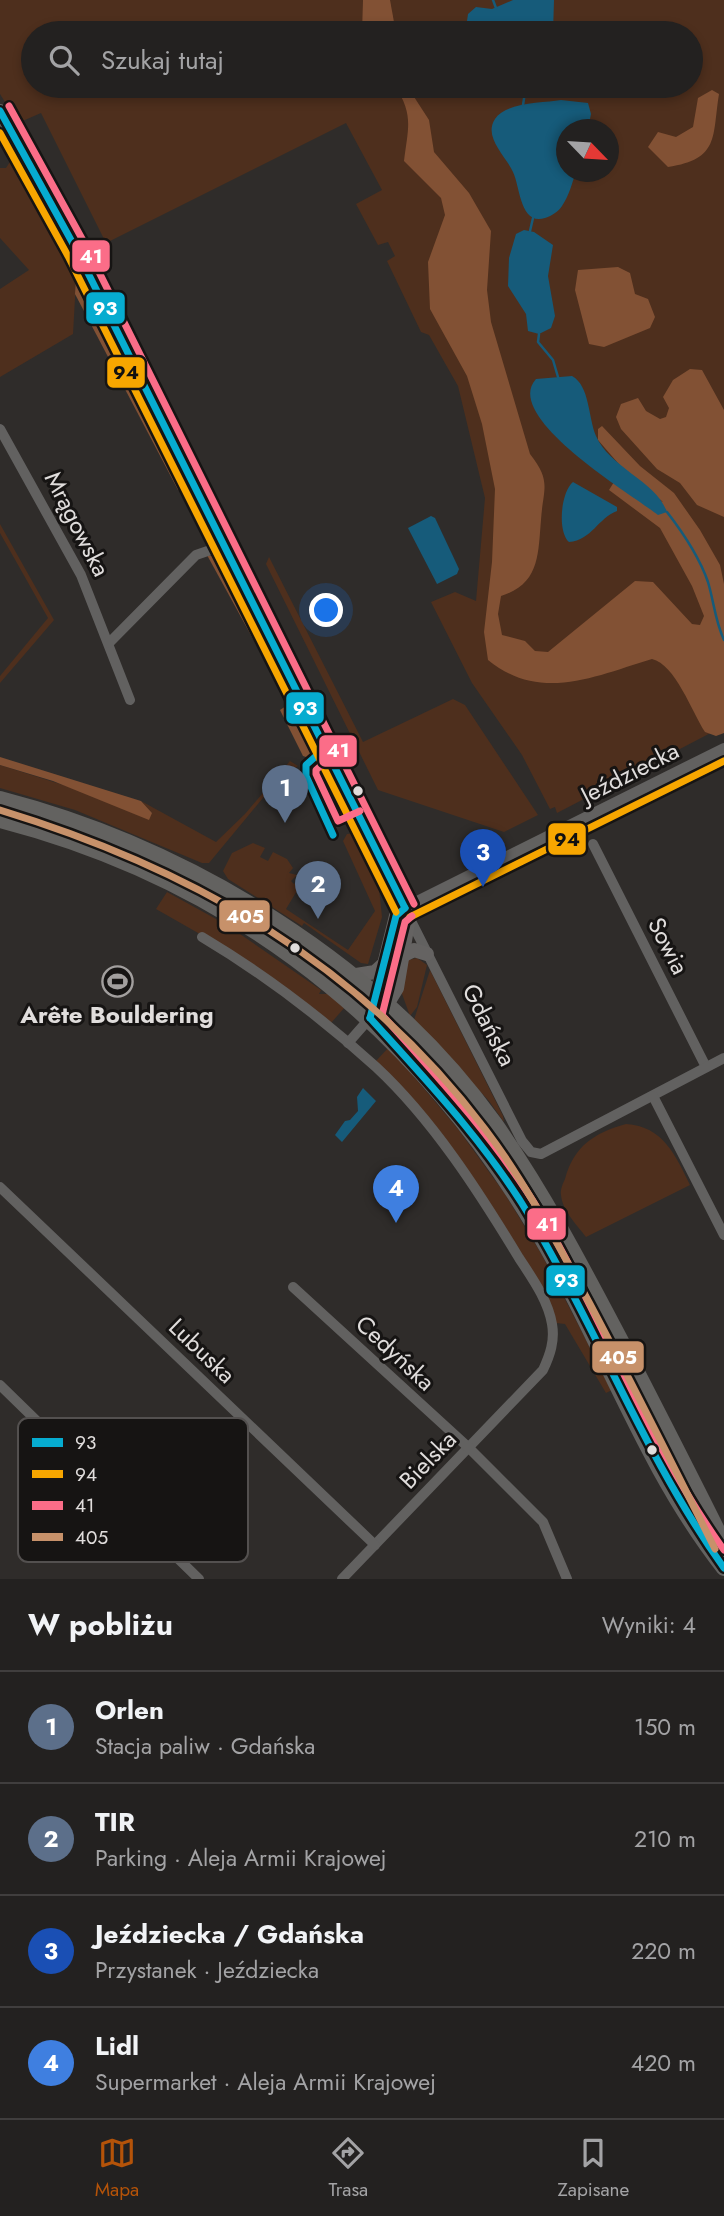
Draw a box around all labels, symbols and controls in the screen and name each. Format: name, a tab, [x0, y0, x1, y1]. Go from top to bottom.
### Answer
search box	[21, 21, 703, 98]
icon: search	[45, 41, 83, 79]
text: Szukaj tutaj	[101, 41, 224, 79]
north arrow	[556, 119, 619, 182]
line badge: 41	[71, 239, 111, 273]
text: 41	[80, 243, 102, 270]
line badge: 93	[85, 291, 126, 325]
text: 93	[93, 295, 117, 322]
line badge: 94	[106, 356, 146, 389]
text: 94	[113, 359, 139, 386]
street label: Mrągowska	[36, 465, 119, 582]
your location	[309, 593, 343, 627]
line badge: 93	[285, 691, 325, 725]
text: 93	[293, 695, 317, 722]
street label: Jeździecka	[572, 733, 685, 814]
line badge: 41	[318, 734, 358, 768]
text: 41	[327, 737, 349, 764]
pin: 1	[262, 765, 308, 823]
unlabelled marker	[351, 784, 365, 798]
line badge: 94	[547, 822, 587, 856]
text: 94	[554, 826, 580, 853]
pin: 3	[460, 829, 506, 887]
pin: 2	[295, 861, 341, 919]
line badge: 405	[218, 899, 271, 933]
text: 405	[226, 903, 264, 930]
street label: Sowia	[639, 911, 698, 980]
unlabelled marker	[288, 941, 302, 955]
sports icon: Arête Bouldering	[100, 964, 134, 998]
street label: Gdańska	[454, 978, 525, 1072]
place label: Arête Bouldering	[19, 997, 214, 1032]
pin: 4	[373, 1165, 419, 1223]
line badge: 41	[526, 1207, 567, 1241]
text: 41	[536, 1211, 558, 1238]
line badge: 93	[545, 1264, 586, 1297]
text: 93	[554, 1267, 578, 1294]
street label: Cedyńska	[348, 1307, 443, 1399]
street label: Lubuska	[161, 1310, 244, 1391]
line badge: 405	[591, 1340, 645, 1374]
text: 405	[599, 1344, 637, 1371]
legend	[18, 1418, 248, 1562]
street label: Bielska	[391, 1423, 464, 1497]
text: 93	[75, 1429, 96, 1456]
unlabelled marker	[645, 1443, 659, 1457]
text: 94	[75, 1461, 97, 1488]
text: 41	[75, 1492, 95, 1519]
text: 405	[75, 1524, 108, 1551]
text: W pobliżu	[28, 1603, 173, 1646]
text: Wyniki: 4	[602, 1608, 696, 1642]
text: Orlen	[95, 1691, 164, 1729]
text: 1	[45, 1710, 57, 1744]
text: 150 m	[634, 1710, 696, 1744]
text: Stacja paliw · Gdańska	[95, 1729, 315, 1763]
text: TIR	[95, 1803, 135, 1841]
text: 2	[43, 1822, 59, 1856]
text: 210 m	[634, 1822, 696, 1856]
text: Parking · Aleja Armii Krajowej	[95, 1841, 387, 1875]
text: Jeździecka / Gdańska	[95, 1915, 364, 1953]
text: 3	[44, 1934, 58, 1968]
text: 220 m	[631, 1934, 696, 1968]
text: Przystanek · Jeździecka	[95, 1953, 319, 1987]
text: Lidl	[95, 2027, 139, 2065]
text: 4	[43, 2046, 59, 2080]
text: 420 m	[631, 2046, 696, 2080]
text: Supermarket · Aleja Armii Krajowej	[95, 2065, 436, 2099]
tab: Mapa	[95, 2134, 139, 2203]
tab: Trasa	[328, 2134, 368, 2203]
tab: Zapisane	[558, 2134, 629, 2203]

